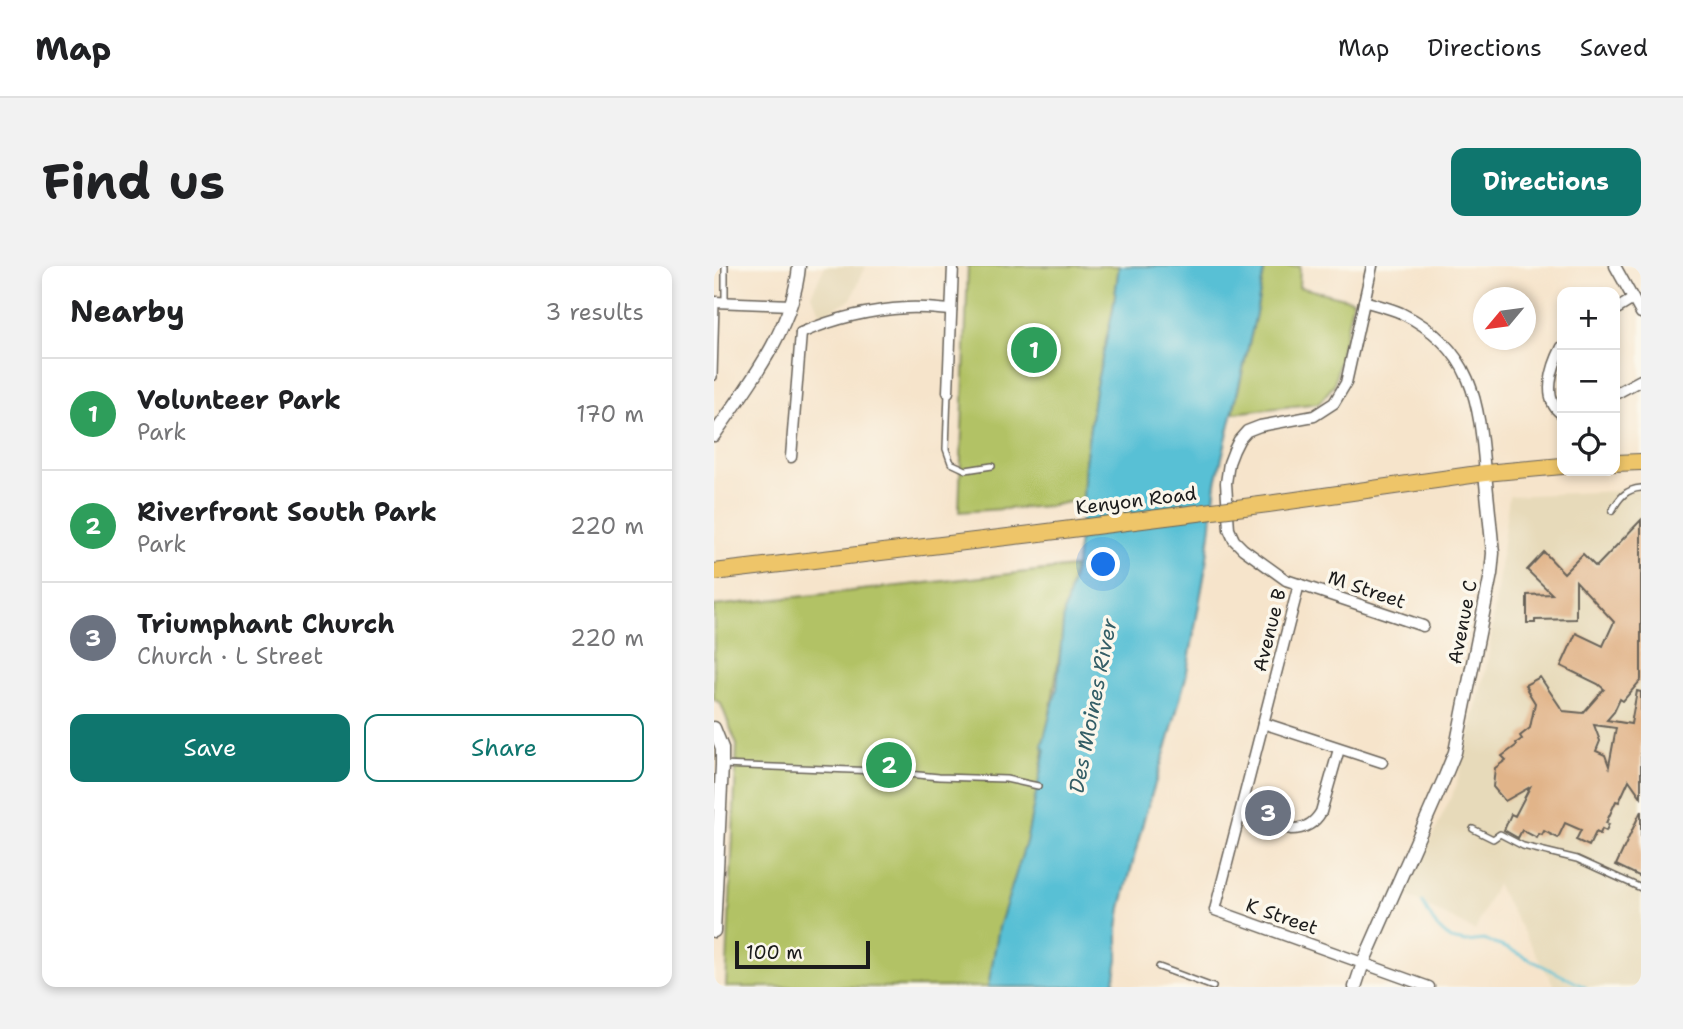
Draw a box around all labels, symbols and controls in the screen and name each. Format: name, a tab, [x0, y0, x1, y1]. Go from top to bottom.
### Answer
text: Map	[35, 26, 111, 71]
text: Map	[1338, 32, 1389, 64]
text: Directions	[1427, 32, 1542, 64]
text: Saved	[1580, 32, 1648, 64]
button: Directions	[1451, 148, 1641, 216]
text: Find us	[42, 149, 225, 215]
north arrow	[1473, 287, 1536, 350]
map controls	[1557, 287, 1620, 476]
button: +	[1557, 287, 1620, 350]
text: Nearby	[70, 291, 185, 332]
text: 3 results	[545, 297, 644, 327]
pin: 1	[1011, 324, 1057, 376]
button: −	[1557, 350, 1620, 413]
text: Volunteer Park	[137, 382, 341, 417]
text: 1	[88, 399, 98, 429]
text: 170 m	[576, 399, 644, 429]
button: locate	[1557, 413, 1620, 476]
text: Park	[137, 417, 186, 447]
street label: Kenyon Road	[1074, 481, 1198, 520]
text: Riverfront South Park	[137, 494, 437, 529]
text: 2	[85, 511, 101, 541]
text: 220 m	[570, 511, 644, 541]
text: Park	[137, 529, 186, 559]
your location	[1086, 547, 1120, 581]
street label: M Street	[1325, 565, 1409, 614]
street label: Avenue C	[1442, 578, 1483, 666]
street label: Avenue B	[1247, 586, 1292, 674]
text: Triumphant Church	[137, 606, 395, 641]
water label: Des Moines River	[1062, 615, 1124, 796]
text: 3	[85, 623, 101, 653]
text: 220 m	[570, 623, 644, 653]
text: Church · L Street	[137, 641, 323, 671]
button: Save	[70, 714, 350, 782]
button: Share	[364, 714, 644, 782]
pin: 2	[866, 739, 912, 791]
pin: 3	[1245, 787, 1291, 839]
street label: K Street	[1242, 893, 1321, 940]
scale bar	[735, 938, 870, 970]
text: 100 m	[746, 940, 803, 965]

